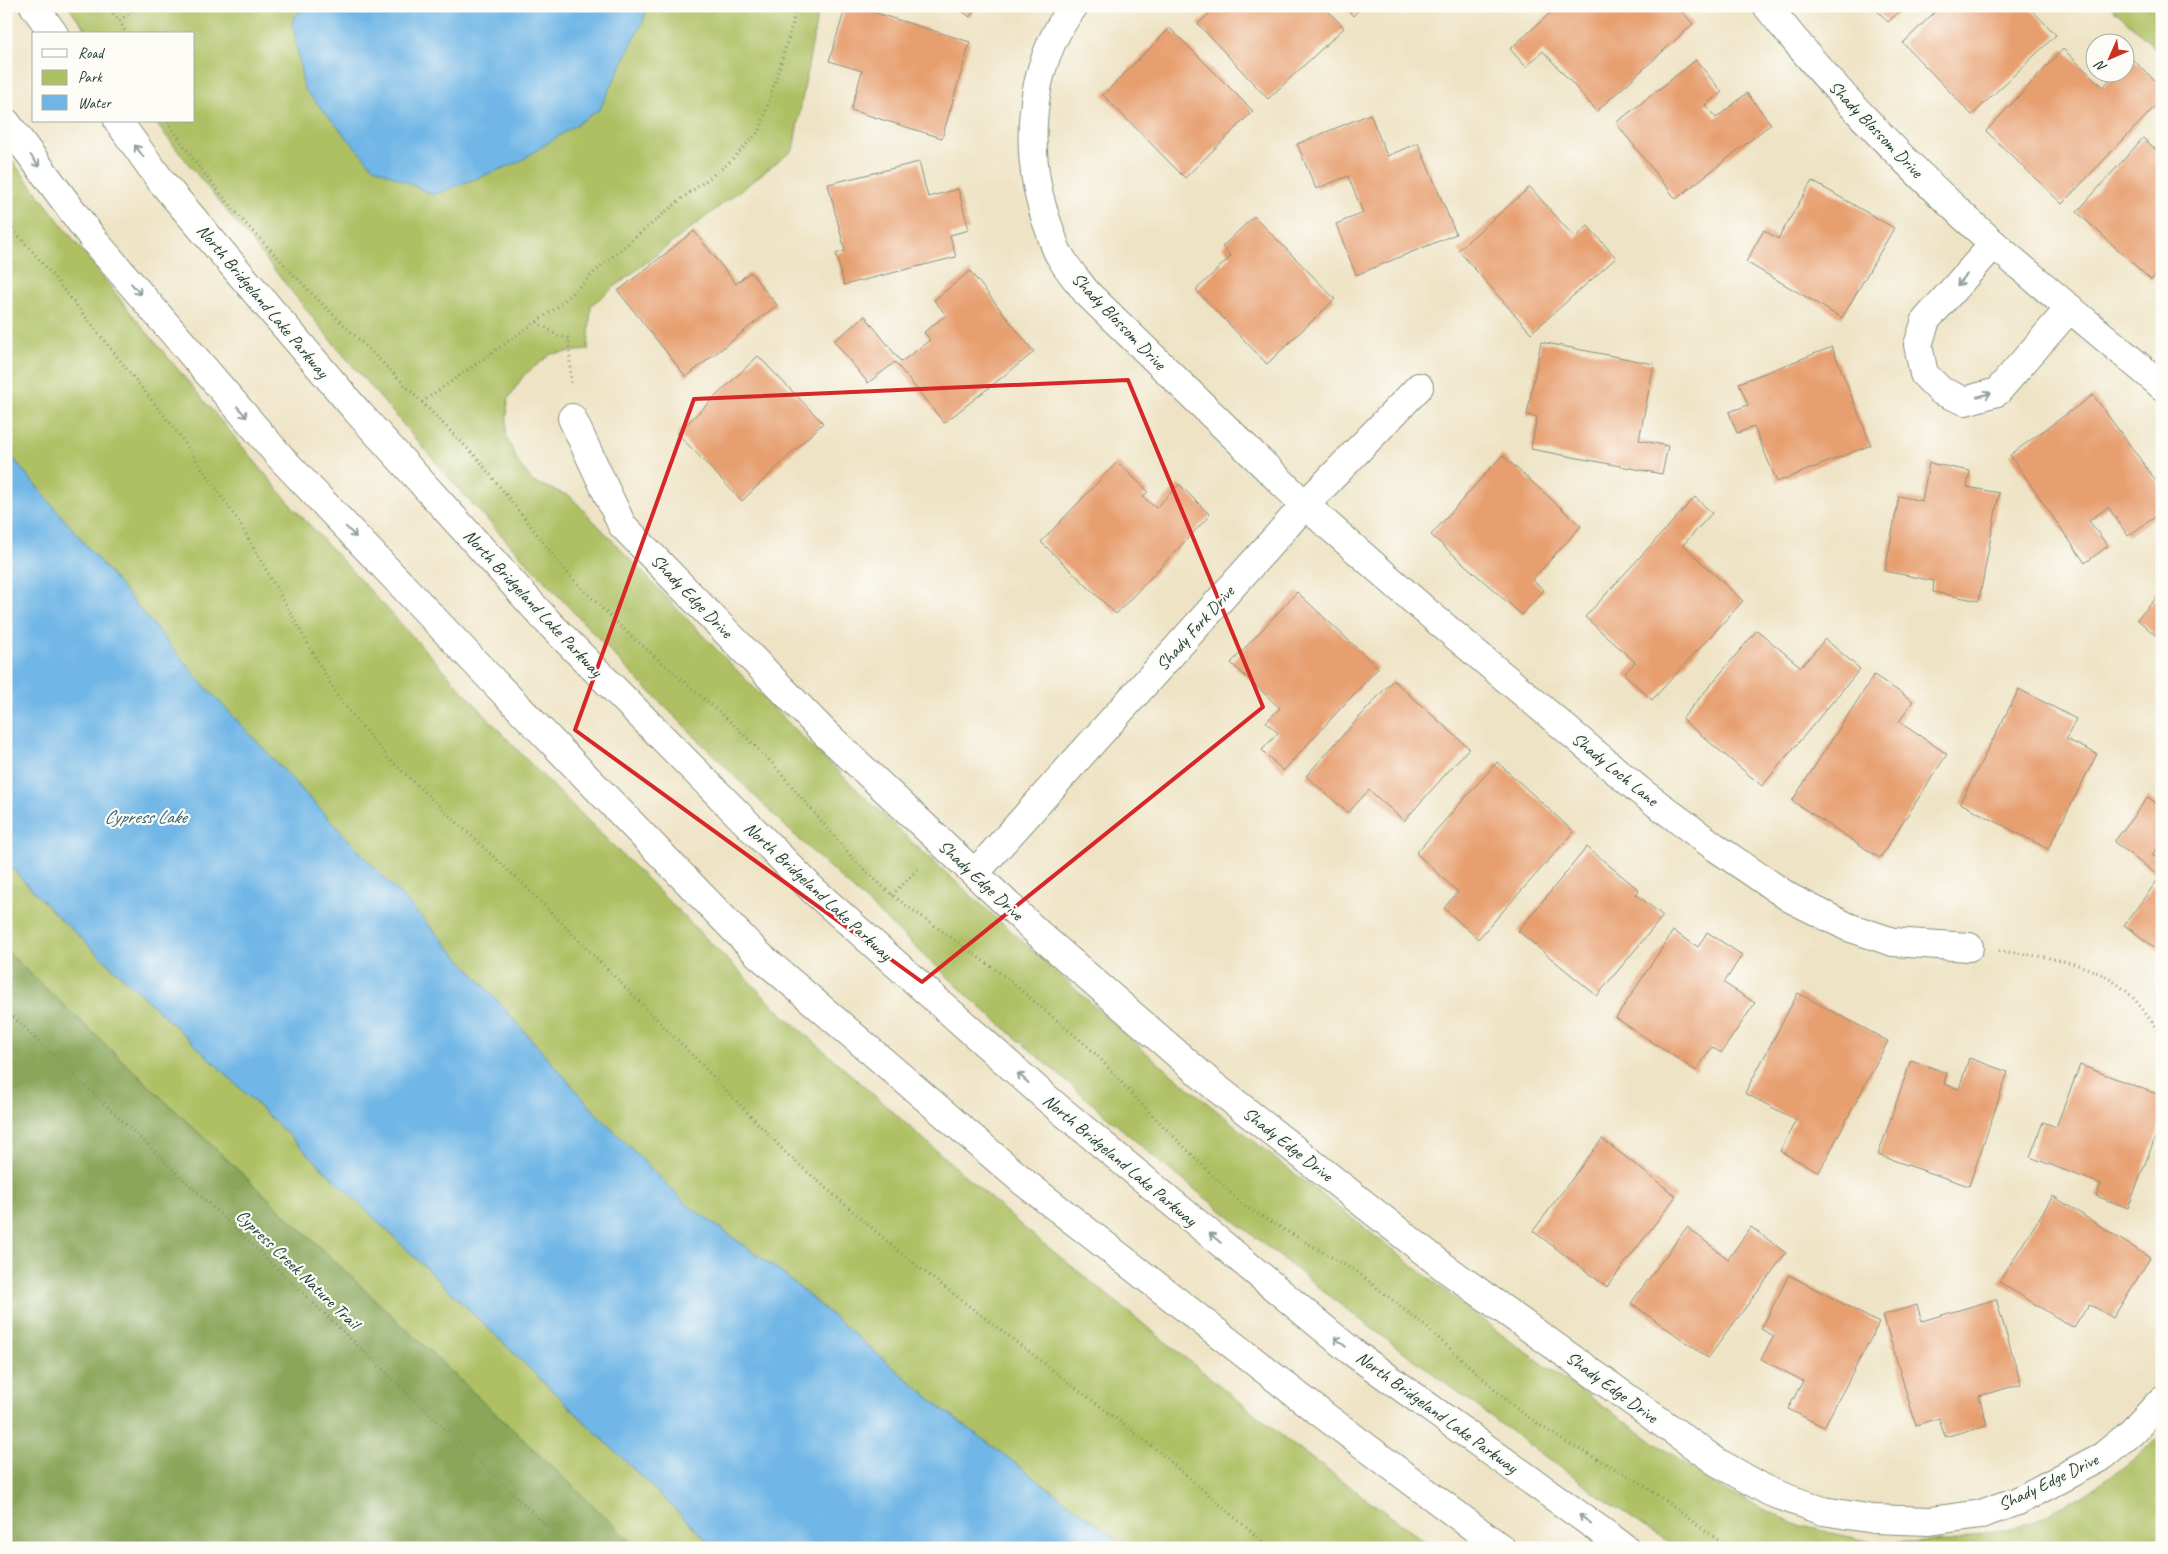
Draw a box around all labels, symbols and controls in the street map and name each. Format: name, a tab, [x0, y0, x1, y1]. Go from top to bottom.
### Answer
legend	[32, 32, 195, 122]
north arrow	[2086, 32, 2136, 82]
text: Road	[78, 44, 105, 63]
text: N	[2090, 56, 2110, 76]
text: Park	[78, 68, 103, 87]
street label: Shady Blossom Drive	[1824, 76, 1929, 183]
text: Water	[78, 94, 112, 113]
one-way arrow	[134, 144, 144, 158]
one-way arrow	[30, 154, 41, 167]
street label: North Bridgeland Lake Parkway	[192, 220, 335, 384]
street label: Shady Blossom Drive	[1067, 268, 1172, 375]
one-way arrow	[1956, 274, 1968, 287]
one-way arrow	[130, 282, 141, 295]
one-way arrow	[1976, 390, 1992, 400]
one-way arrow	[236, 406, 247, 419]
street label: North Bridgeland Lake Parkway	[459, 524, 609, 683]
one-way arrow	[345, 526, 357, 539]
street label: Shady Edge Drive	[647, 549, 738, 643]
street label: Shady Fork Drive	[1151, 580, 1240, 675]
street label: Shady Loch Lane	[1567, 727, 1664, 811]
water label: Cypress Lake	[104, 805, 189, 829]
street label: North Bridgeland Lake Parkway	[739, 817, 898, 967]
street label: Shady Edge Drive	[934, 835, 1029, 926]
one-way arrow	[1017, 1072, 1030, 1084]
street label: North Bridgeland Lake Parkway	[1039, 1089, 1203, 1232]
street label: Shady Edge Drive	[1239, 1102, 1338, 1187]
street label: Cypress Creek Nature Trail	[232, 1205, 366, 1336]
one-way arrow	[1209, 1233, 1222, 1244]
one-way arrow	[1334, 1337, 1347, 1348]
street label: North Bridgeland Lake Parkway	[1352, 1346, 1524, 1479]
street label: Shady Edge Drive	[1562, 1346, 1663, 1428]
street label: Shady Edge Drive	[1995, 1448, 2102, 1516]
one-way arrow	[1578, 1514, 1592, 1524]

